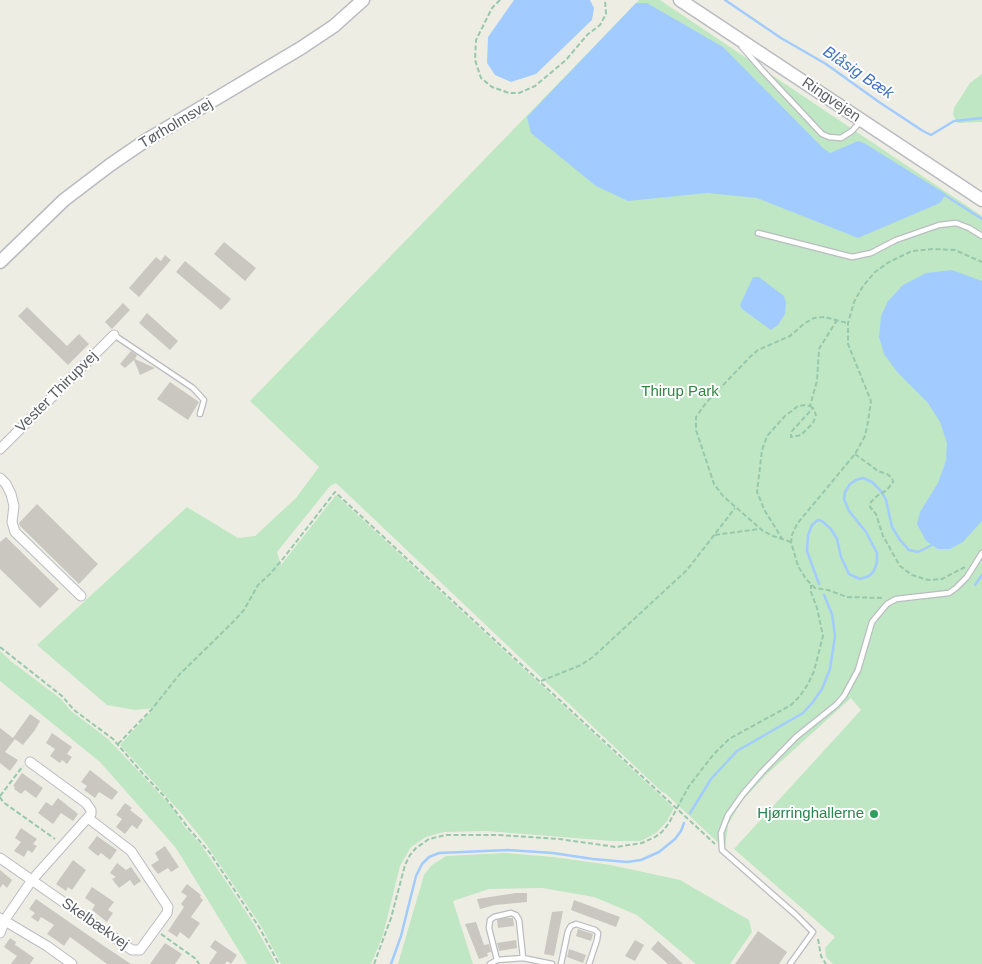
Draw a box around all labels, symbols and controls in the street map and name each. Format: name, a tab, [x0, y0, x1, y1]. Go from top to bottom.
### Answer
water label: Blåsig Bæk	[819, 42, 897, 104]
street label: Ringvejen	[798, 74, 864, 126]
street label: Tørholmsvej	[136, 95, 216, 153]
street label: Vester Thirupvej	[12, 347, 102, 437]
park label: Thirup Park	[641, 383, 719, 401]
place label: Hjørringhallerne	[757, 805, 864, 823]
marker: Hjørringhallerne	[868, 808, 880, 820]
street label: Skelbækvej	[58, 894, 132, 954]

